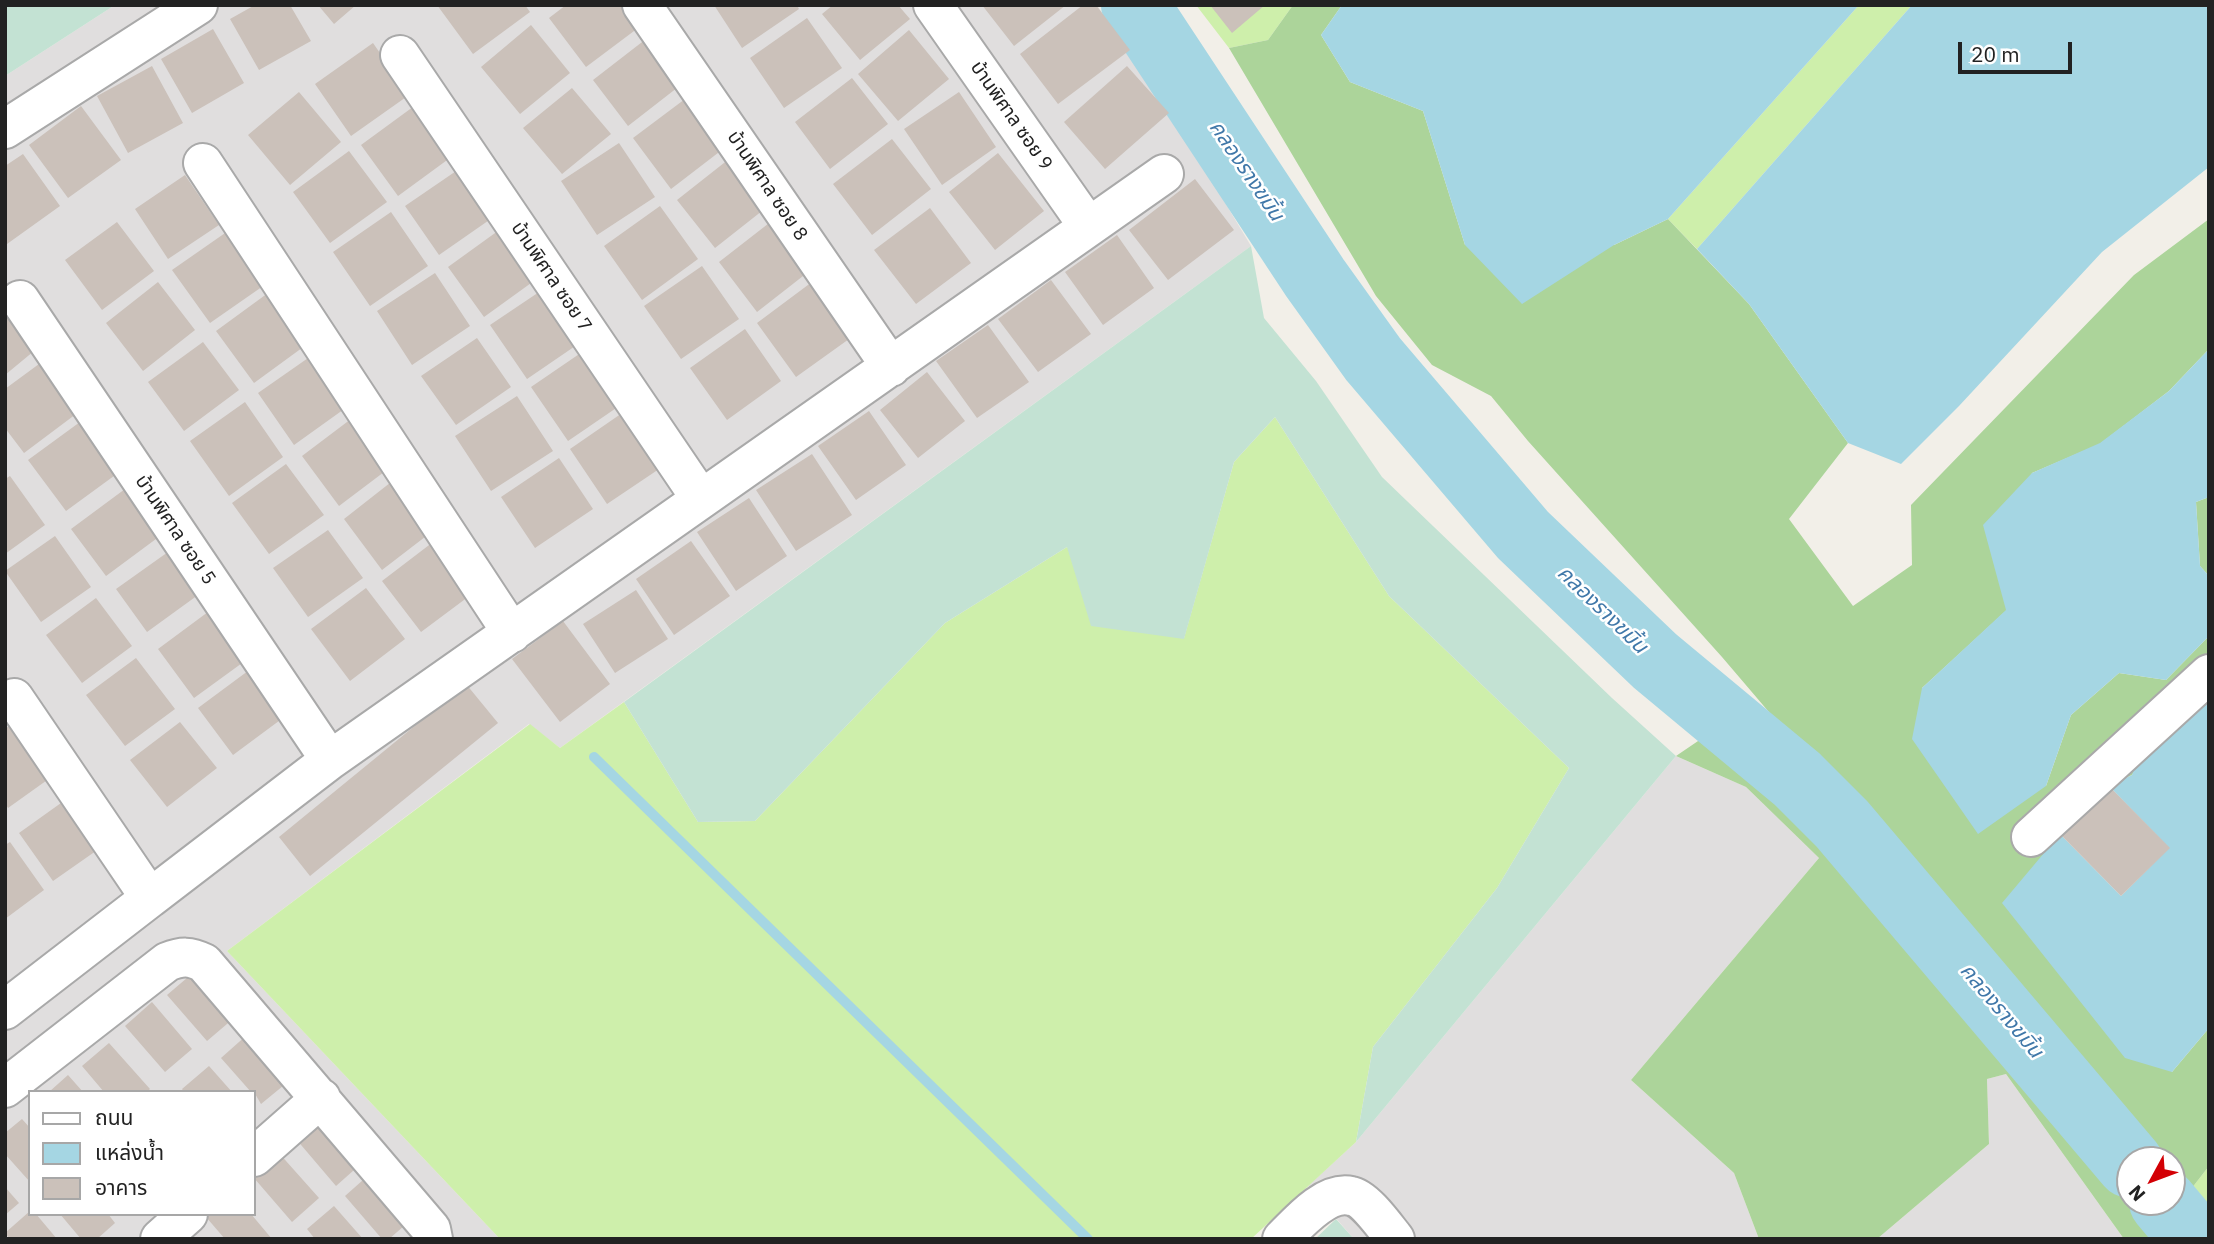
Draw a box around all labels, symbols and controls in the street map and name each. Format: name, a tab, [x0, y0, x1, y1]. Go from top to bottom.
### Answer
scale bar	[1962, 28, 2076, 72]
text: 20 m	[1971, 40, 2020, 68]
street label: บ้านพิศาล ซอย 9	[965, 57, 1057, 175]
water label: คลองรางขมิ้น	[1203, 116, 1289, 226]
street label: บ้านพิศาล ซอย 8	[722, 127, 812, 245]
street label: บ้านพิศาล ซอย 7	[506, 218, 596, 336]
street label: บ้านพิศาล ซอย 5	[130, 471, 220, 589]
water label: คลองรางขมิ้น	[1552, 561, 1652, 659]
water label: คลองรางขมิ้น	[1954, 959, 2048, 1063]
legend	[28, 1090, 256, 1216]
text: ถนน	[95, 1103, 133, 1131]
text: แหล่งน้ำ	[95, 1138, 164, 1166]
north arrow	[2116, 1146, 2186, 1216]
text: อาคาร	[95, 1173, 147, 1201]
text: N	[2123, 1180, 2150, 1207]

